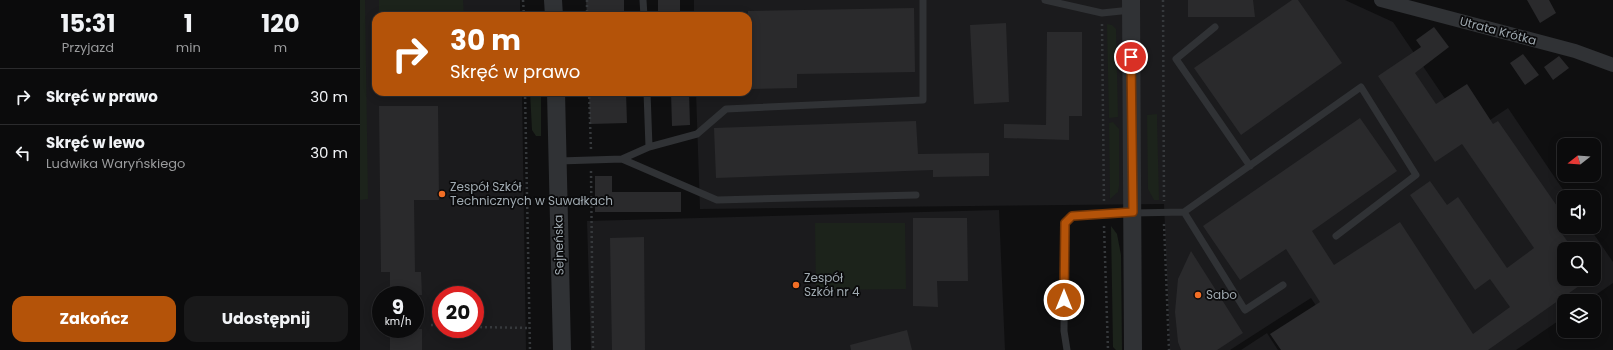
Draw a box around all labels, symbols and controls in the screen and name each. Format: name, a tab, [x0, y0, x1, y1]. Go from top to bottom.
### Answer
text: 15:31	[60, 7, 115, 40]
text: 1	[184, 7, 193, 40]
text: 120	[261, 7, 300, 40]
street label: Utrata Krótka	[1458, 12, 1538, 49]
text: 30 m	[450, 21, 521, 60]
icon: right	[384, 28, 436, 80]
text: Przyjazd	[62, 38, 114, 57]
text: min	[176, 38, 201, 57]
text: m	[274, 38, 287, 57]
pin	[1114, 40, 1148, 74]
icon: arrive	[1120, 46, 1142, 68]
text: Skręć w prawo	[450, 59, 580, 84]
icon: right	[12, 86, 34, 108]
text: Skręć w prawo	[46, 86, 158, 107]
text: 30 m	[310, 86, 348, 107]
text: Skręć w lewo	[46, 132, 145, 153]
north arrow	[1557, 138, 1601, 182]
map controls	[1557, 138, 1601, 338]
icon: left	[12, 142, 34, 164]
text: 30 m	[310, 142, 348, 163]
text: Ludwika Waryńskiego	[46, 154, 185, 173]
place label: Zespół Szkół Technicznych w Suwałkach	[450, 178, 613, 209]
marker: Zespół Szkół Technicznych w Suwałkach	[437, 189, 447, 199]
button: sound	[1557, 190, 1601, 234]
street label: Sejneńska	[549, 214, 568, 276]
button: search	[1557, 242, 1601, 286]
place label: Zespół Szkół nr 4	[804, 269, 860, 300]
position arrow	[1043, 279, 1085, 321]
marker: Zespół Szkół nr 4	[791, 280, 801, 290]
speed limit sign: 20	[432, 286, 484, 338]
place label: Sabo	[1206, 286, 1237, 303]
marker: Sabo	[1193, 290, 1203, 300]
text: 9	[392, 293, 404, 321]
button: layers	[1557, 294, 1601, 338]
button: Zakończ	[12, 296, 176, 342]
button: Udostępnij	[184, 296, 348, 342]
text: km/h	[385, 314, 411, 329]

